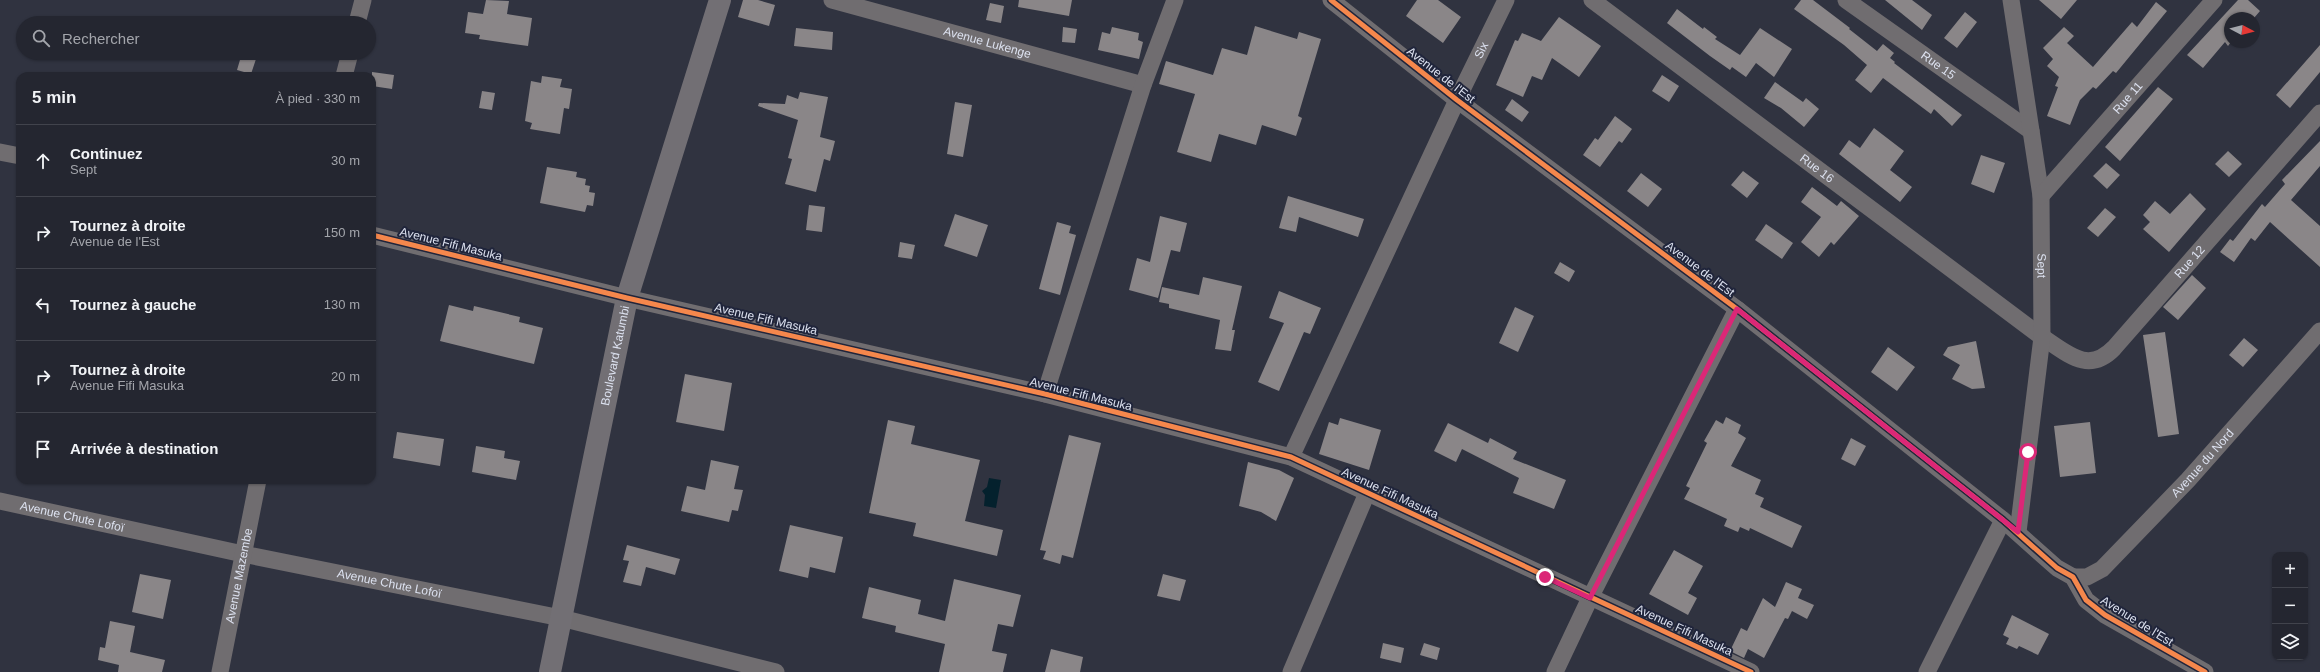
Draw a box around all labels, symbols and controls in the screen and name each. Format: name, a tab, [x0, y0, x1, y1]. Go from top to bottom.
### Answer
north arrow	[2224, 12, 2260, 48]
search box	[16, 16, 376, 60]
street label: Avenue Lukenge	[942, 24, 1033, 61]
icon: search	[30, 27, 52, 49]
text: Rechercher	[62, 30, 140, 47]
street label: Six	[1471, 40, 1491, 61]
street label: Avenue de l'Est	[1404, 44, 1478, 106]
street label: Rue 15	[1918, 48, 1958, 82]
street label: Rue 11	[2110, 79, 2146, 117]
text: 5 min	[32, 88, 76, 107]
text: À pied · 330 m	[275, 91, 360, 106]
text: Continuez	[70, 145, 143, 162]
icon: ahead	[32, 150, 54, 172]
street label: Rue 16	[1797, 151, 1837, 186]
text: 30 m	[331, 153, 360, 168]
text: Sept	[70, 162, 97, 177]
text: Tournez à droite	[70, 217, 186, 234]
icon: right	[32, 222, 54, 244]
street label: Avenue Fifi Masuka	[398, 224, 504, 264]
text: 150 m	[324, 225, 360, 240]
text: Avenue de l'Est	[70, 234, 160, 249]
street label: Avenue de l'Est	[1663, 238, 1738, 300]
street label: Rue 12	[2172, 242, 2208, 281]
street label: Sept	[2034, 253, 2049, 279]
icon: left	[32, 294, 54, 316]
text: Tournez à gauche	[70, 296, 196, 313]
text: 130 m	[324, 297, 360, 312]
street label: Avenue Fifi Masuka	[713, 300, 819, 338]
street label: Boulevard Katumbi	[598, 304, 632, 407]
text: Tournez à droite	[70, 361, 186, 378]
icon: right	[32, 366, 54, 388]
text: 20 m	[331, 369, 360, 384]
street label: Avenue Fifi Masuka	[1028, 374, 1134, 414]
text: Avenue Fifi Masuka	[70, 378, 184, 393]
street label: Avenue du Nord	[2168, 426, 2237, 500]
icon: arrive	[32, 438, 54, 460]
text: Arrivée à destination	[70, 440, 218, 457]
route start	[2019, 443, 2037, 461]
street label: Avenue Fifi Masuka	[1339, 464, 1441, 522]
street label: Avenue Chute Lofoï	[19, 499, 126, 535]
street label: Avenue Mazembe	[223, 527, 255, 625]
map controls	[2272, 552, 2308, 660]
button: +	[2272, 552, 2308, 588]
street label: Avenue Chute Lofoï	[336, 566, 443, 601]
route end	[1536, 568, 1554, 586]
button: −	[2272, 588, 2308, 624]
street label: Avenue de l'Est	[2098, 593, 2176, 649]
street label: Avenue Fifi Masuka	[1633, 601, 1735, 659]
button: layers	[2272, 624, 2308, 660]

